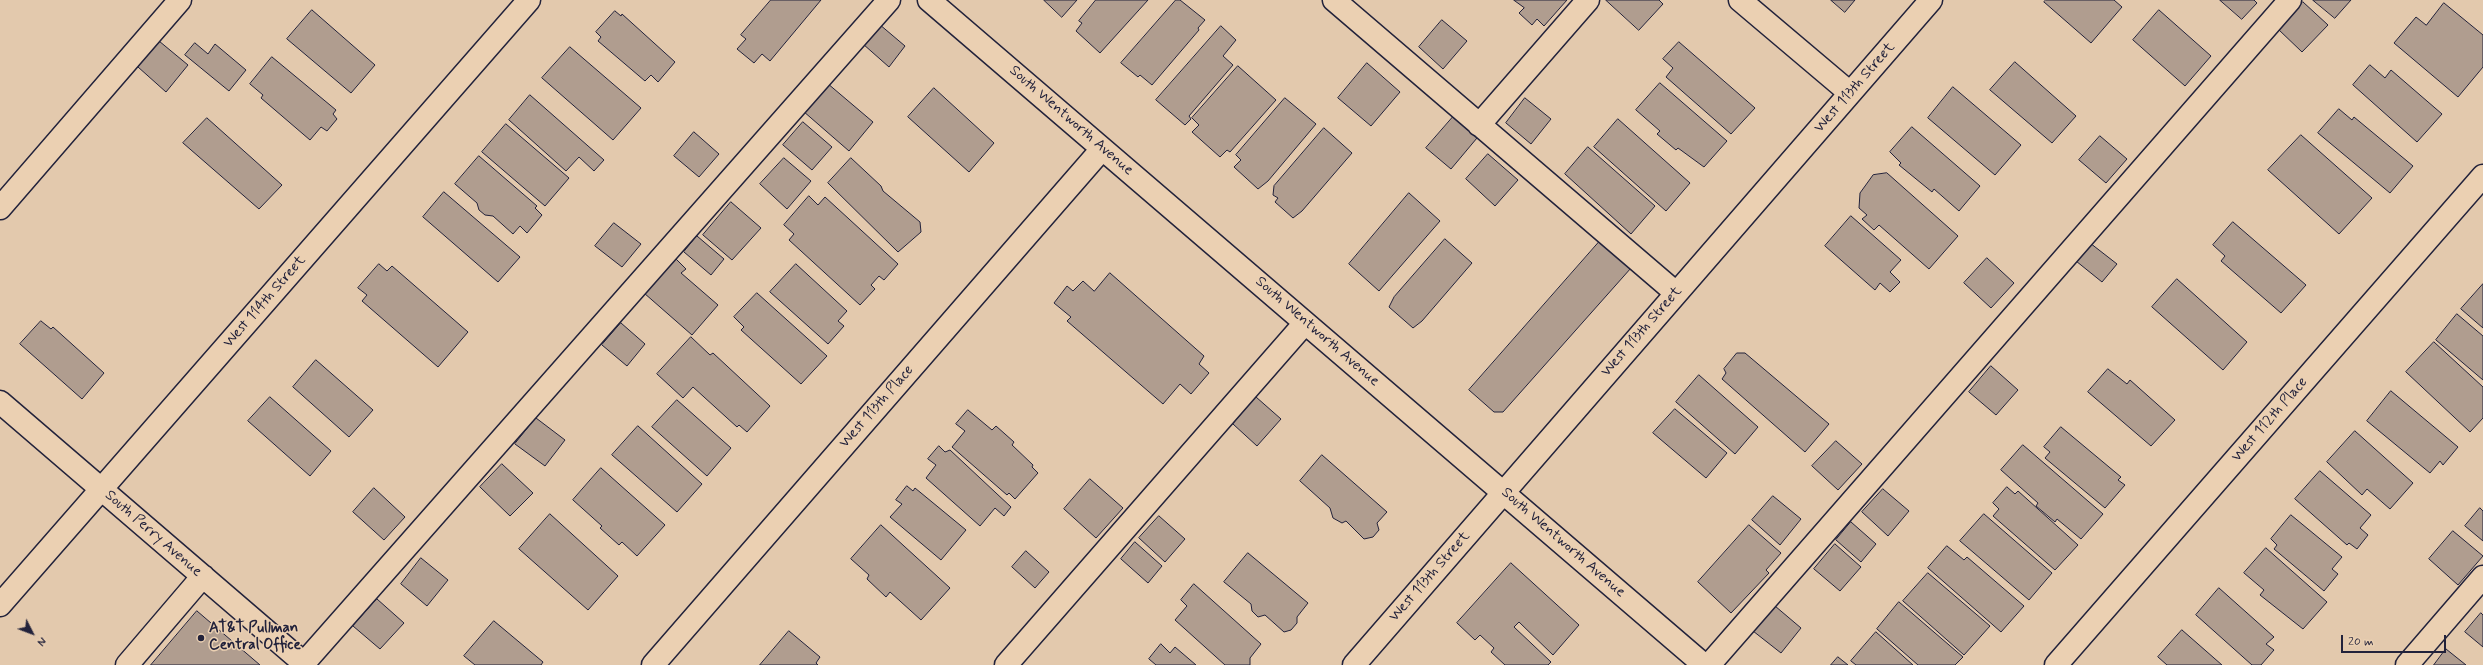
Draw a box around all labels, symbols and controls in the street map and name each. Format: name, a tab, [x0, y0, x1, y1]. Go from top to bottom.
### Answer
street label: West 113th Street	[1811, 39, 1899, 137]
street label: South Wentworth Avenue	[1005, 62, 1137, 180]
street label: West 114th Street	[220, 252, 310, 352]
street label: South Wentworth Avenue	[1251, 273, 1383, 391]
street label: West 113th Street	[1598, 283, 1686, 381]
street label: West 113th Place	[836, 362, 918, 452]
street label: West 112th Place	[2228, 374, 2312, 466]
street label: South Wentworth Avenue	[1497, 484, 1629, 602]
street label: South Perry Avenue	[101, 487, 205, 581]
street label: West 113th Street	[1386, 528, 1474, 626]
north arrow	[12, 613, 52, 653]
place label: AT&T Pullman Central Office	[209, 620, 301, 655]
scale bar	[2343, 627, 2448, 653]
marker: AT&T Pullman Central Office	[196, 633, 206, 643]
text: N	[33, 634, 49, 648]
text: 20 m	[2348, 634, 2374, 650]

